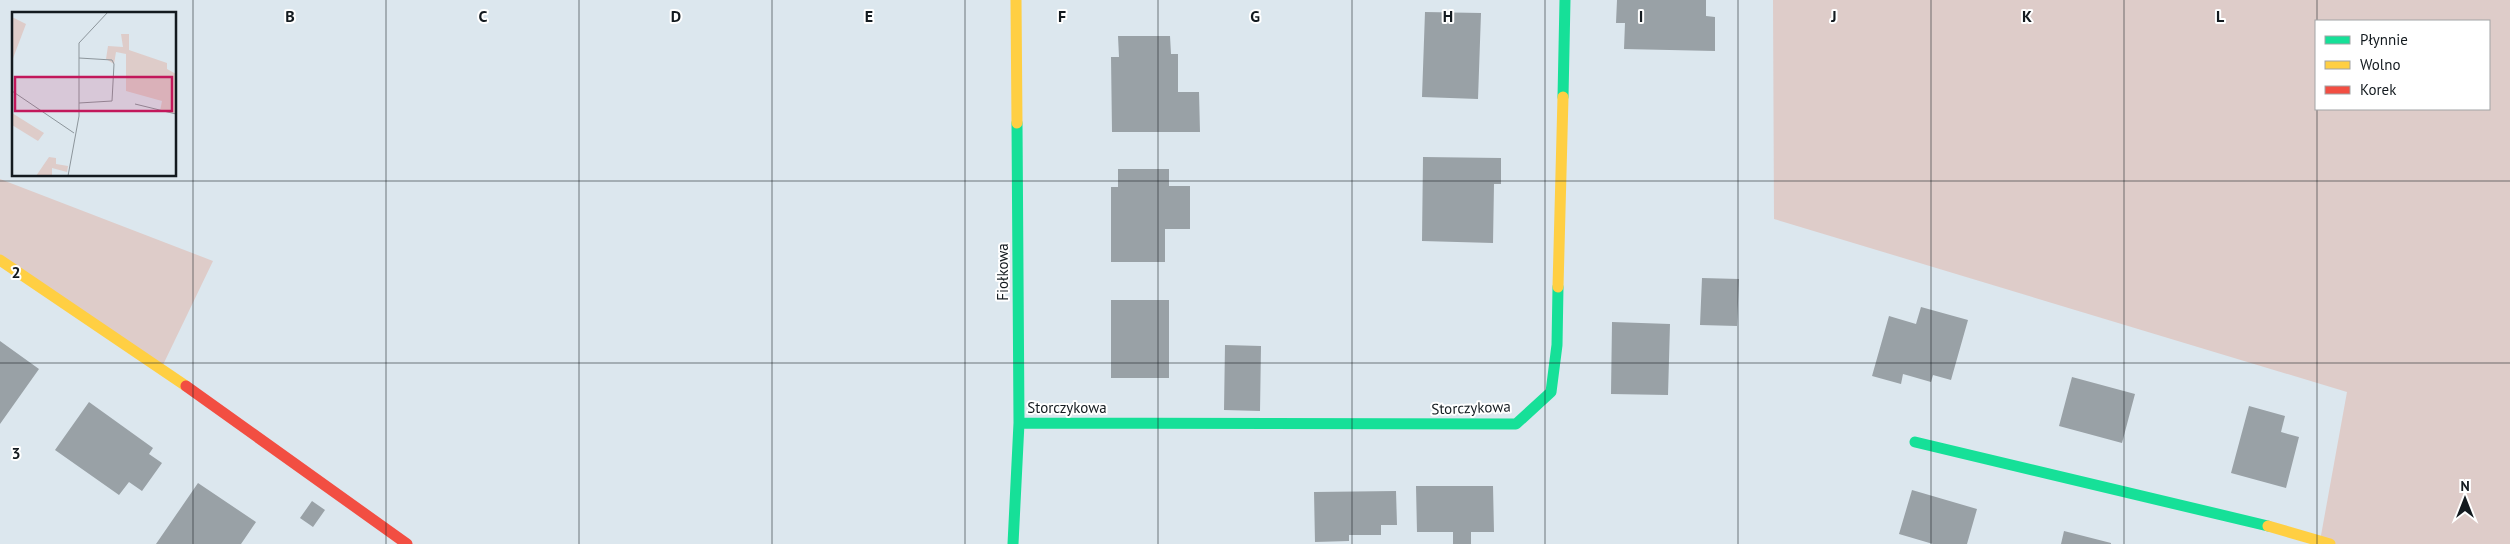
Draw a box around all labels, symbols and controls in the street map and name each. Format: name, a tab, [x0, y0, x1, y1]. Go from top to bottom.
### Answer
text: B	[285, 6, 295, 26]
text: C	[479, 6, 488, 26]
text: D	[671, 6, 681, 26]
text: E	[865, 6, 873, 26]
text: F	[1058, 6, 1066, 26]
text: G	[1250, 6, 1260, 26]
text: H	[1443, 6, 1453, 26]
text: I	[1639, 6, 1643, 26]
text: J	[1830, 6, 1837, 26]
text: K	[2022, 6, 2032, 26]
text: L	[2216, 6, 2225, 26]
inset map	[12, 12, 176, 176]
legend	[2315, 20, 2490, 110]
text: Płynnie	[2360, 30, 2408, 49]
text: Wolno	[2360, 55, 2400, 74]
text: Korek	[2360, 80, 2397, 99]
street label: Fiołkowa	[993, 243, 1012, 301]
text: 2	[11, 262, 21, 282]
street label: Storczykowa	[1431, 397, 1511, 418]
street label: Storczykowa	[1027, 398, 1107, 417]
text: 3	[11, 443, 21, 463]
north arrow	[2440, 474, 2490, 524]
text: N	[2460, 477, 2470, 495]

